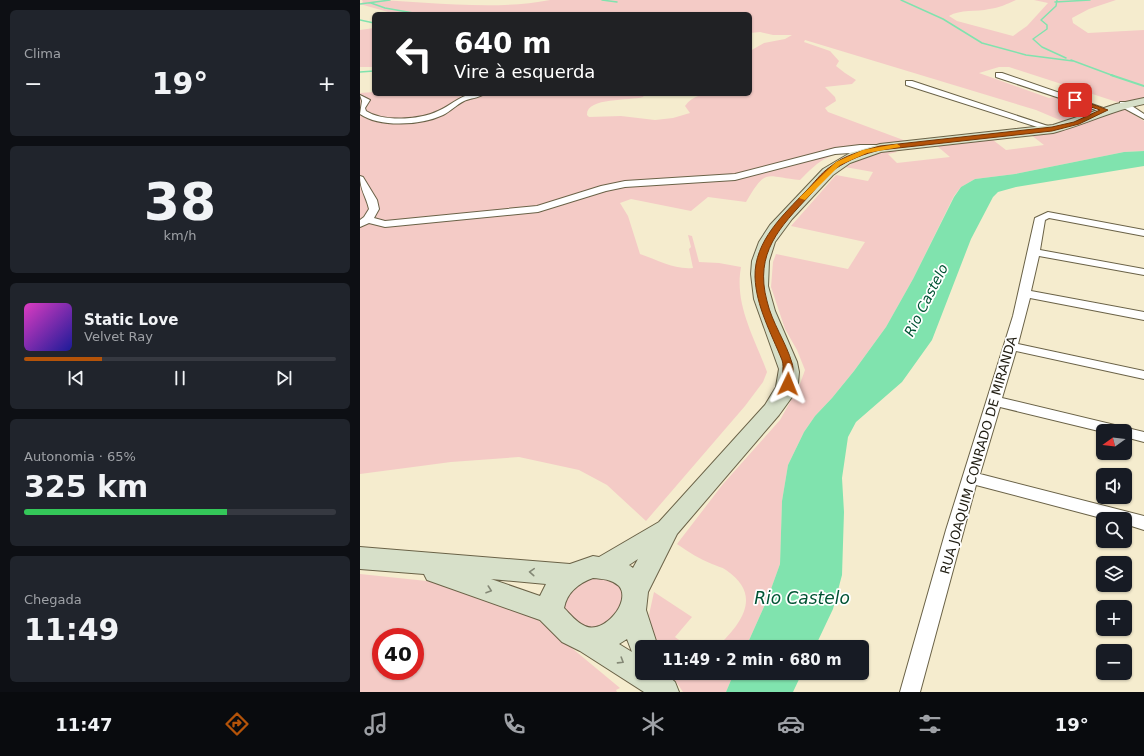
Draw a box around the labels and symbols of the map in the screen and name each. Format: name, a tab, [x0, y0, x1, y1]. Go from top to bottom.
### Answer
pin	[1058, 83, 1092, 117]
water label: Rio Castelo	[901, 261, 951, 339]
street label: RUA JOAQUIM CONRADO DE MIRANDA	[937, 334, 1020, 576]
position arrow	[767, 363, 809, 405]
north arrow	[1096, 424, 1132, 460]
one-way arrow	[529, 568, 535, 577]
one-way arrow	[485, 586, 492, 594]
water label: Rio Castelo	[754, 588, 850, 608]
speed limit sign: 40	[372, 628, 424, 680]
one-way arrow	[617, 656, 624, 664]

